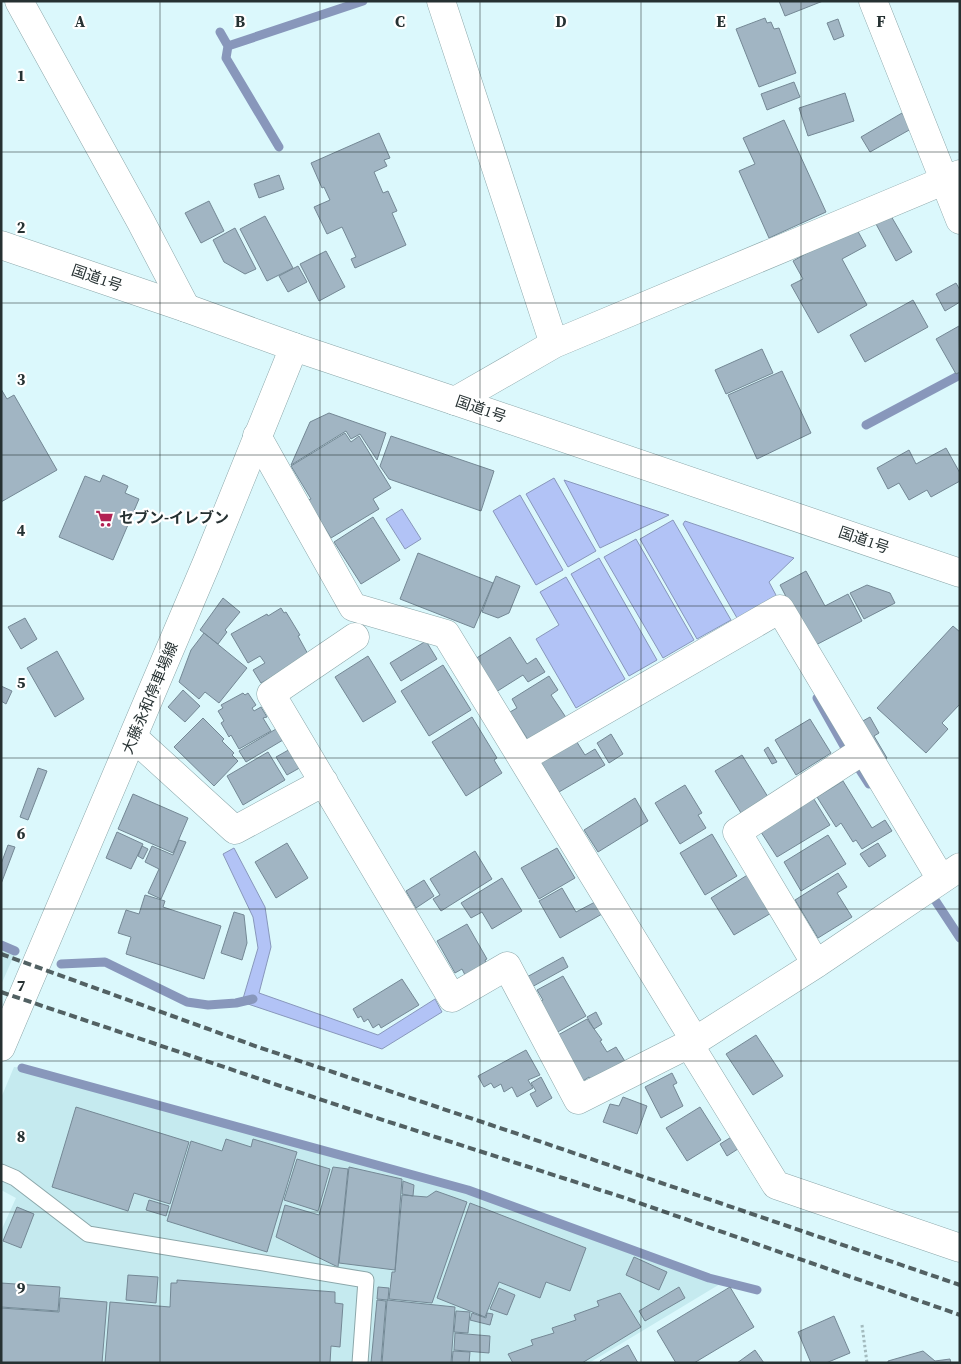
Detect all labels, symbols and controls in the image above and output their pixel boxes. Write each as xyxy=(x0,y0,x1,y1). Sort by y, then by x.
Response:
text: A xyxy=(75,10,86,32)
text: B xyxy=(235,10,246,32)
text: C xyxy=(395,10,405,32)
text: D xyxy=(555,10,567,32)
text: E xyxy=(716,10,726,32)
text: F xyxy=(876,10,886,32)
text: 1 xyxy=(17,64,25,86)
text: 2 xyxy=(17,216,26,238)
street label: 国道1号 xyxy=(69,259,125,296)
text: 3 xyxy=(17,368,26,390)
street label: 国道1号 xyxy=(453,390,509,427)
place label: セブン-イレブン xyxy=(119,507,229,528)
supermarket icon: セブン-イレブン xyxy=(95,508,115,528)
text: 4 xyxy=(17,519,26,541)
street label: 国道1号 xyxy=(836,521,892,558)
street label: 大藤永和停車場線 xyxy=(116,638,183,757)
text: 5 xyxy=(17,671,26,693)
text: 6 xyxy=(17,822,26,844)
text: 7 xyxy=(17,974,26,996)
text: 8 xyxy=(17,1125,25,1147)
text: 9 xyxy=(17,1277,26,1299)

